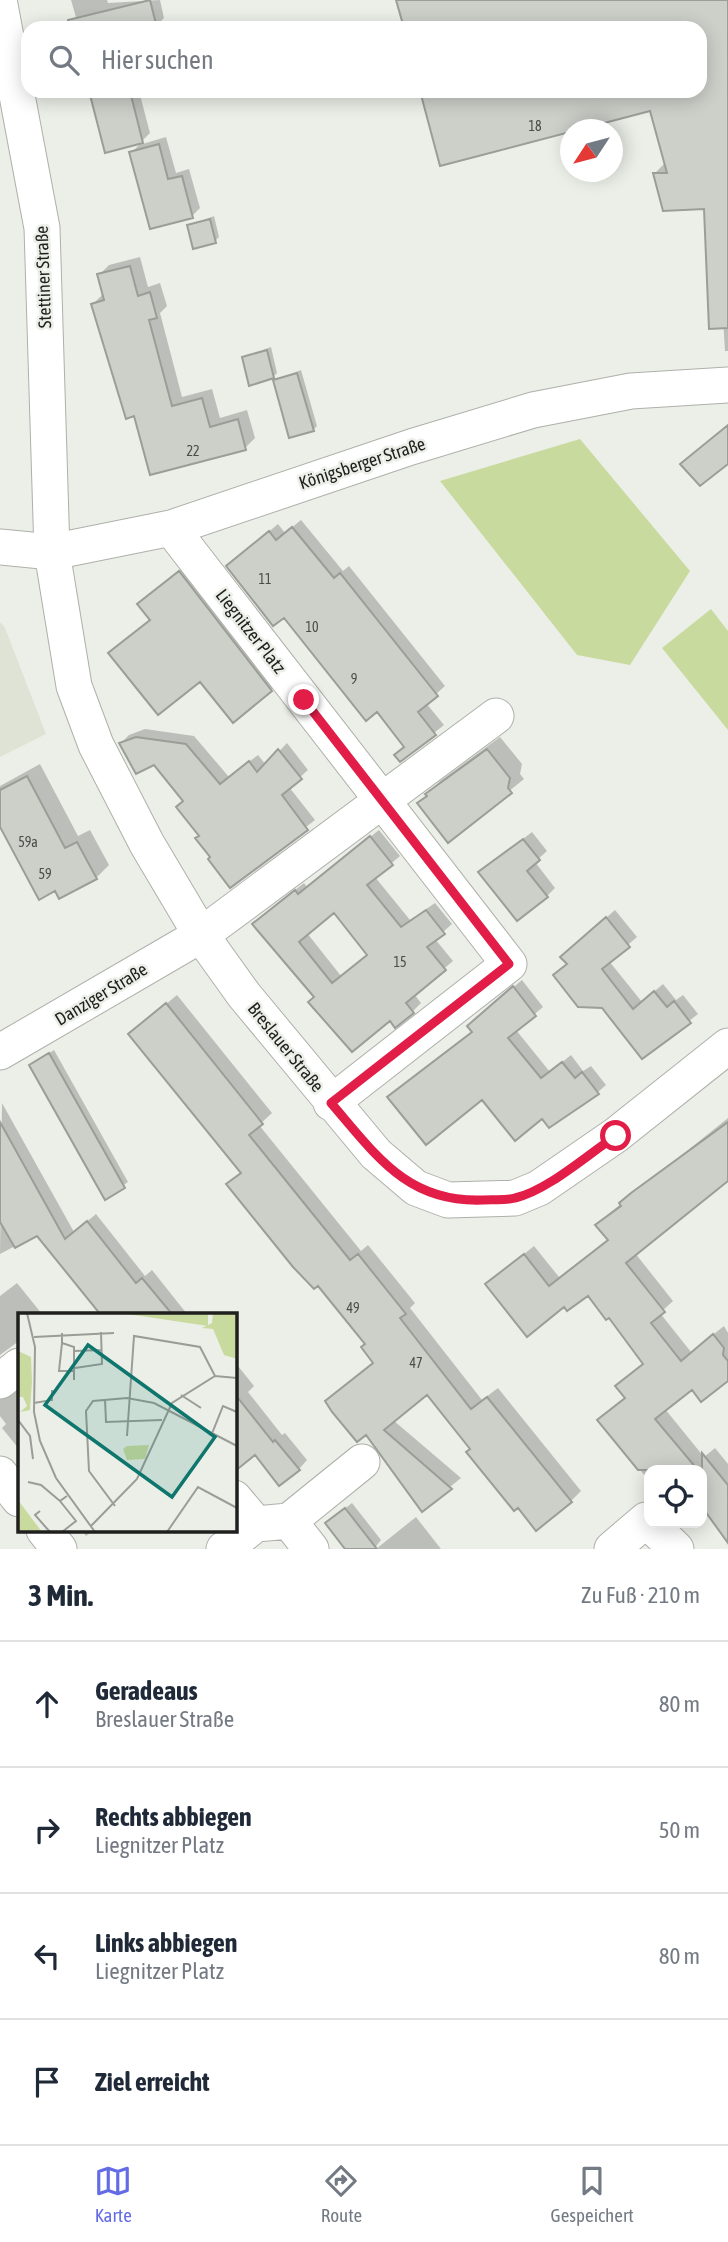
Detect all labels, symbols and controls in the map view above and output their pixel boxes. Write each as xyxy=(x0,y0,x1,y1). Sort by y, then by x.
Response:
search box xyxy=(21,21,707,98)
icon: search xyxy=(45,41,83,79)
text: Hier suchen xyxy=(101,45,214,75)
house number: 18 xyxy=(528,118,542,134)
north arrow xyxy=(560,119,623,182)
street label: Stettiner Straße xyxy=(31,225,55,329)
street label: Königsberger Straße xyxy=(296,433,428,493)
house number: 22 xyxy=(186,443,200,459)
house number: 11 xyxy=(258,571,272,587)
street label: Liegnitzer Platz xyxy=(212,585,291,678)
house number: 10 xyxy=(305,619,319,635)
house number: 9 xyxy=(351,671,357,687)
route end xyxy=(288,684,319,715)
house number: 59a xyxy=(18,834,38,850)
house number: 59 xyxy=(38,866,52,882)
house number: 15 xyxy=(393,954,407,970)
street label: Danziger Straße xyxy=(51,958,151,1030)
street label: Breslauer Straße xyxy=(244,998,328,1096)
route start xyxy=(600,1120,631,1151)
house number: 49 xyxy=(346,1300,360,1316)
inset map xyxy=(18,1313,236,1532)
house number: 47 xyxy=(409,1355,423,1371)
map controls xyxy=(644,1465,707,1528)
button: locate xyxy=(644,1465,707,1528)
text: 3 Min. xyxy=(28,1578,93,1612)
text: Zu Fuß · 210 m xyxy=(581,1582,700,1608)
text: Geradeaus xyxy=(95,1676,198,1706)
icon: ahead xyxy=(28,1685,66,1723)
text: 80 m xyxy=(659,1691,700,1717)
text: Breslauer Straße xyxy=(95,1706,234,1732)
text: Rechts abbiegen xyxy=(95,1802,252,1832)
icon: right xyxy=(28,1811,66,1849)
text: 50 m xyxy=(659,1817,700,1843)
text: Liegnitzer Platz xyxy=(95,1832,224,1858)
text: Links abbiegen xyxy=(95,1928,237,1958)
icon: left xyxy=(28,1937,66,1975)
text: 80 m xyxy=(659,1943,700,1969)
text: Liegnitzer Platz xyxy=(95,1958,224,1984)
icon: arrive xyxy=(28,2063,66,2101)
text: Ziel erreicht xyxy=(95,2067,210,2097)
tab: Karte xyxy=(94,2162,132,2226)
tab: Route xyxy=(321,2162,362,2226)
tab: Gespeichert xyxy=(551,2162,634,2226)

